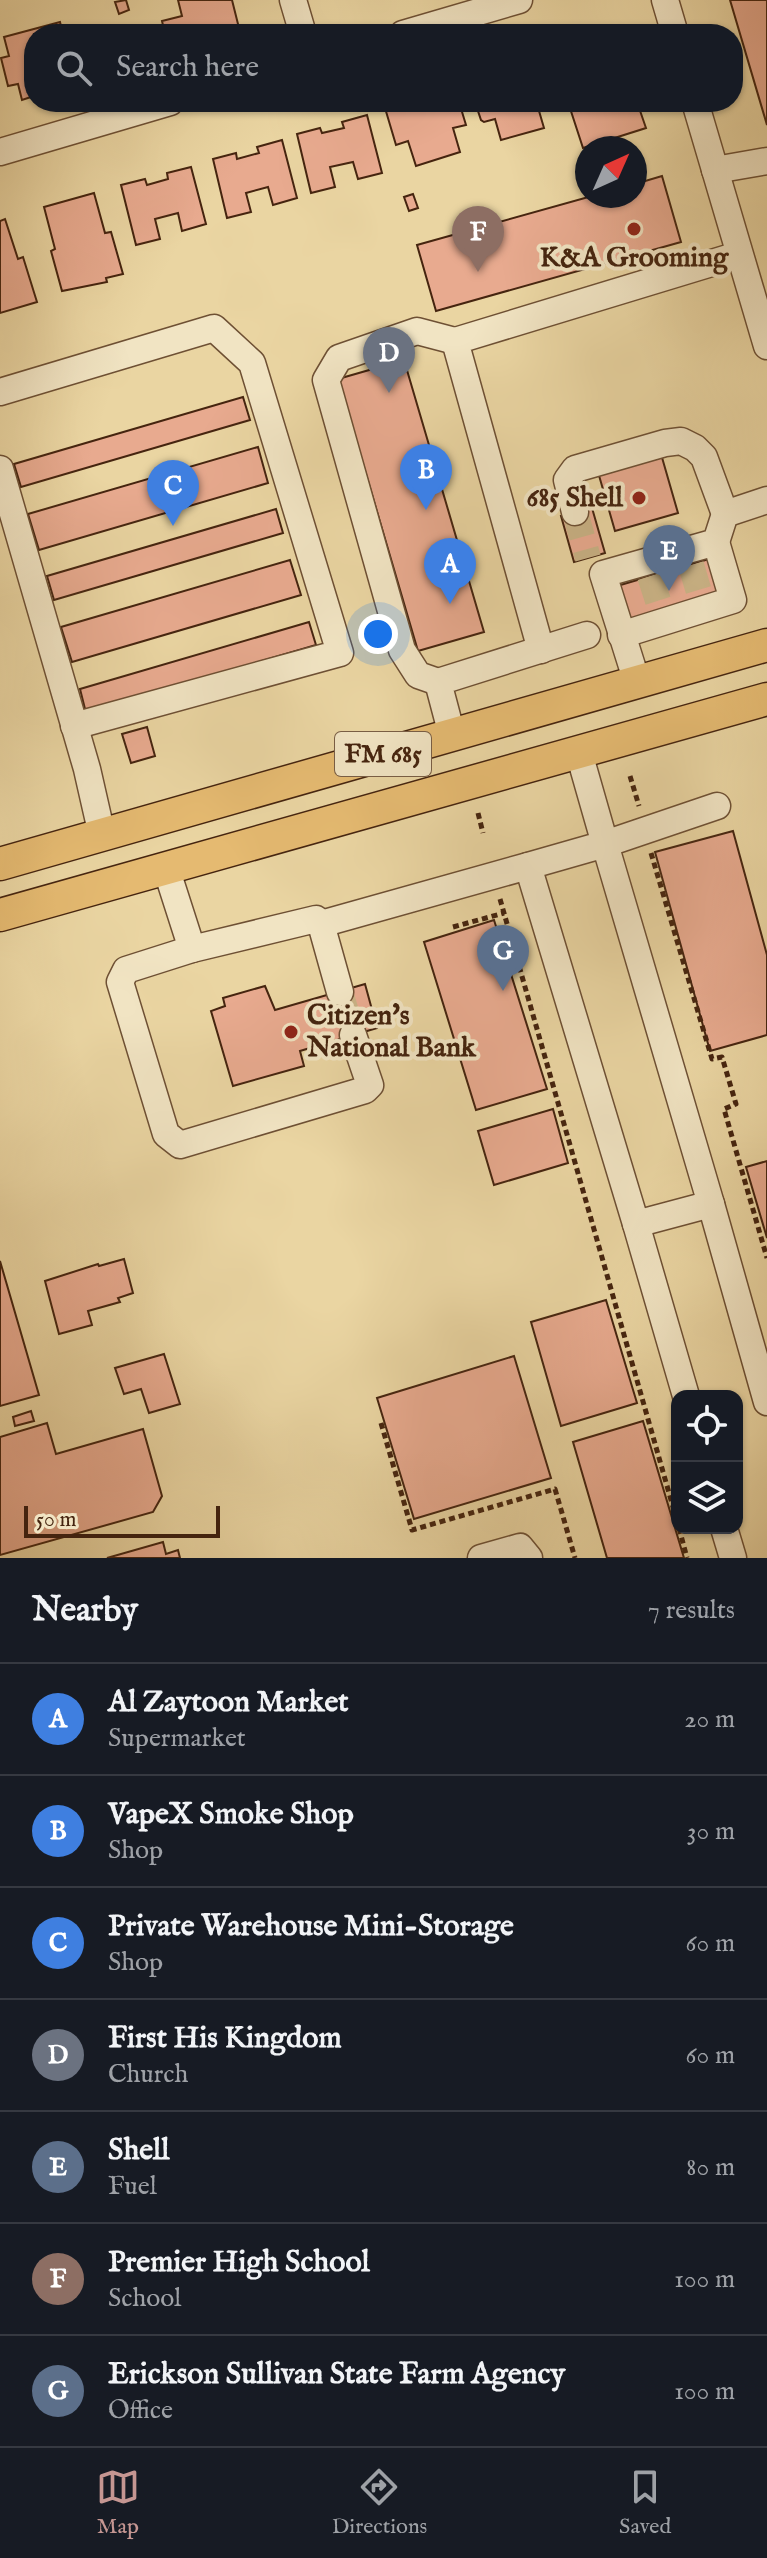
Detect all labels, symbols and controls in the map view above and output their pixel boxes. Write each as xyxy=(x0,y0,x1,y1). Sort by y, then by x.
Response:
search box xyxy=(24,24,743,112)
icon: search xyxy=(52,46,96,90)
text: Search here xyxy=(116,49,259,87)
north arrow xyxy=(575,136,647,208)
pin: F xyxy=(452,206,504,272)
marker: K&A Grooming xyxy=(625,220,643,238)
place label: K&A Grooming xyxy=(540,241,729,276)
pin: D xyxy=(363,327,415,393)
pin: B xyxy=(400,444,452,510)
pin: C xyxy=(147,460,199,526)
place label: 685 Shell xyxy=(527,481,624,516)
marker: 685 Shell xyxy=(630,489,648,507)
pin: E xyxy=(643,525,695,591)
pin: A xyxy=(424,538,476,604)
your location xyxy=(358,614,398,654)
road number: FM 685 xyxy=(335,732,431,776)
pin: G xyxy=(477,925,529,991)
place label: Citizen's National Bank xyxy=(306,999,477,1066)
marker: Citizen's National Bank xyxy=(282,1023,300,1041)
map controls xyxy=(671,1390,743,1534)
button: locate xyxy=(671,1390,743,1462)
button: layers xyxy=(671,1462,743,1534)
scale bar xyxy=(24,1502,220,1538)
text: 50 m xyxy=(36,1506,77,1534)
text: Nearby xyxy=(32,1589,138,1632)
text: 7 results xyxy=(648,1594,735,1627)
text: Al Zaytoon Market xyxy=(108,1684,349,1722)
text: A xyxy=(49,1703,67,1736)
text: 20 m xyxy=(684,1703,735,1736)
text: Supermarket xyxy=(108,1722,246,1755)
text: VapeX Smoke Shop xyxy=(108,1796,354,1834)
text: B xyxy=(49,1815,67,1848)
text: 30 m xyxy=(687,1815,735,1848)
text: Shop xyxy=(108,1834,163,1867)
text: Private Warehouse Mini-Storage xyxy=(108,1908,514,1946)
text: C xyxy=(49,1927,67,1960)
text: 60 m xyxy=(686,1927,735,1960)
text: Shop xyxy=(108,1946,163,1979)
text: First His Kingdom xyxy=(108,2020,342,2058)
text: D xyxy=(48,2039,68,2072)
text: 60 m xyxy=(686,2039,735,2072)
text: Church xyxy=(108,2058,188,2091)
text: Shell xyxy=(108,2132,169,2170)
text: E xyxy=(49,2151,67,2184)
text: 80 m xyxy=(686,2151,735,2184)
text: Fuel xyxy=(108,2170,157,2203)
text: Premier High School xyxy=(108,2244,370,2282)
text: F xyxy=(50,2263,66,2296)
text: 100 m xyxy=(674,2263,735,2296)
text: School xyxy=(108,2282,181,2315)
text: Erickson Sullivan State Farm Agency xyxy=(108,2356,565,2394)
text: G xyxy=(48,2375,68,2408)
text: 100 m xyxy=(674,2375,735,2408)
text: Office xyxy=(108,2394,173,2427)
tab: Map xyxy=(96,2465,140,2541)
tab: Directions xyxy=(332,2465,427,2541)
tab: Saved xyxy=(619,2465,671,2541)

